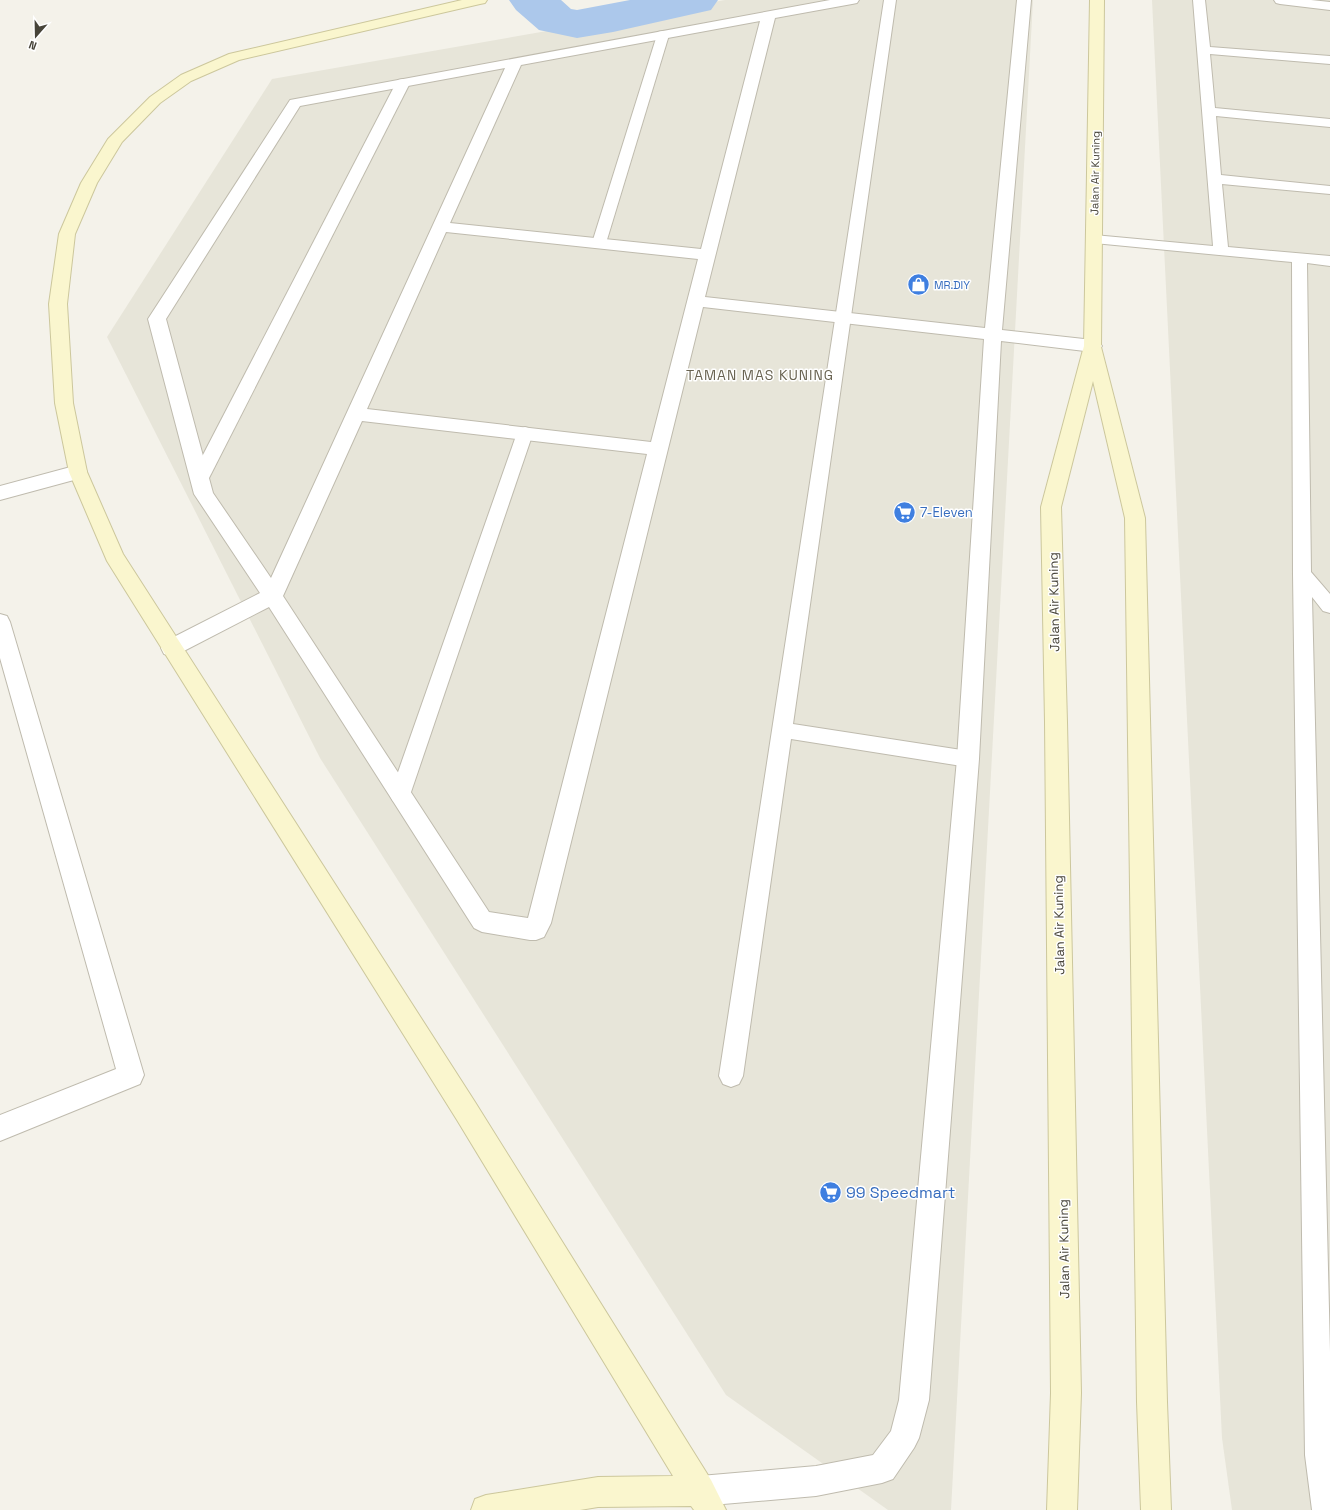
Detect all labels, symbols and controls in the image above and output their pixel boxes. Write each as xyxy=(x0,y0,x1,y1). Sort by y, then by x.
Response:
north arrow xyxy=(16,16,56,56)
text: N xyxy=(27,38,38,53)
street label: Jalan Air Kuning xyxy=(1087,131,1103,215)
shop icon: MR.DIY xyxy=(906,272,932,298)
place label: MR.DIY xyxy=(934,278,970,292)
district label: TAMAN MAS KUNING xyxy=(686,366,834,384)
supermarket icon: 7-Eleven xyxy=(891,499,917,525)
place label: 7-Eleven xyxy=(920,504,973,521)
street label: Jalan Air Kuning xyxy=(1045,552,1063,652)
street label: Jalan Air Kuning xyxy=(1050,875,1068,975)
supermarket icon: 99 Speedmart xyxy=(817,1179,843,1205)
place label: 99 Speedmart xyxy=(846,1182,955,1203)
street label: Jalan Air Kuning xyxy=(1055,1199,1073,1299)

